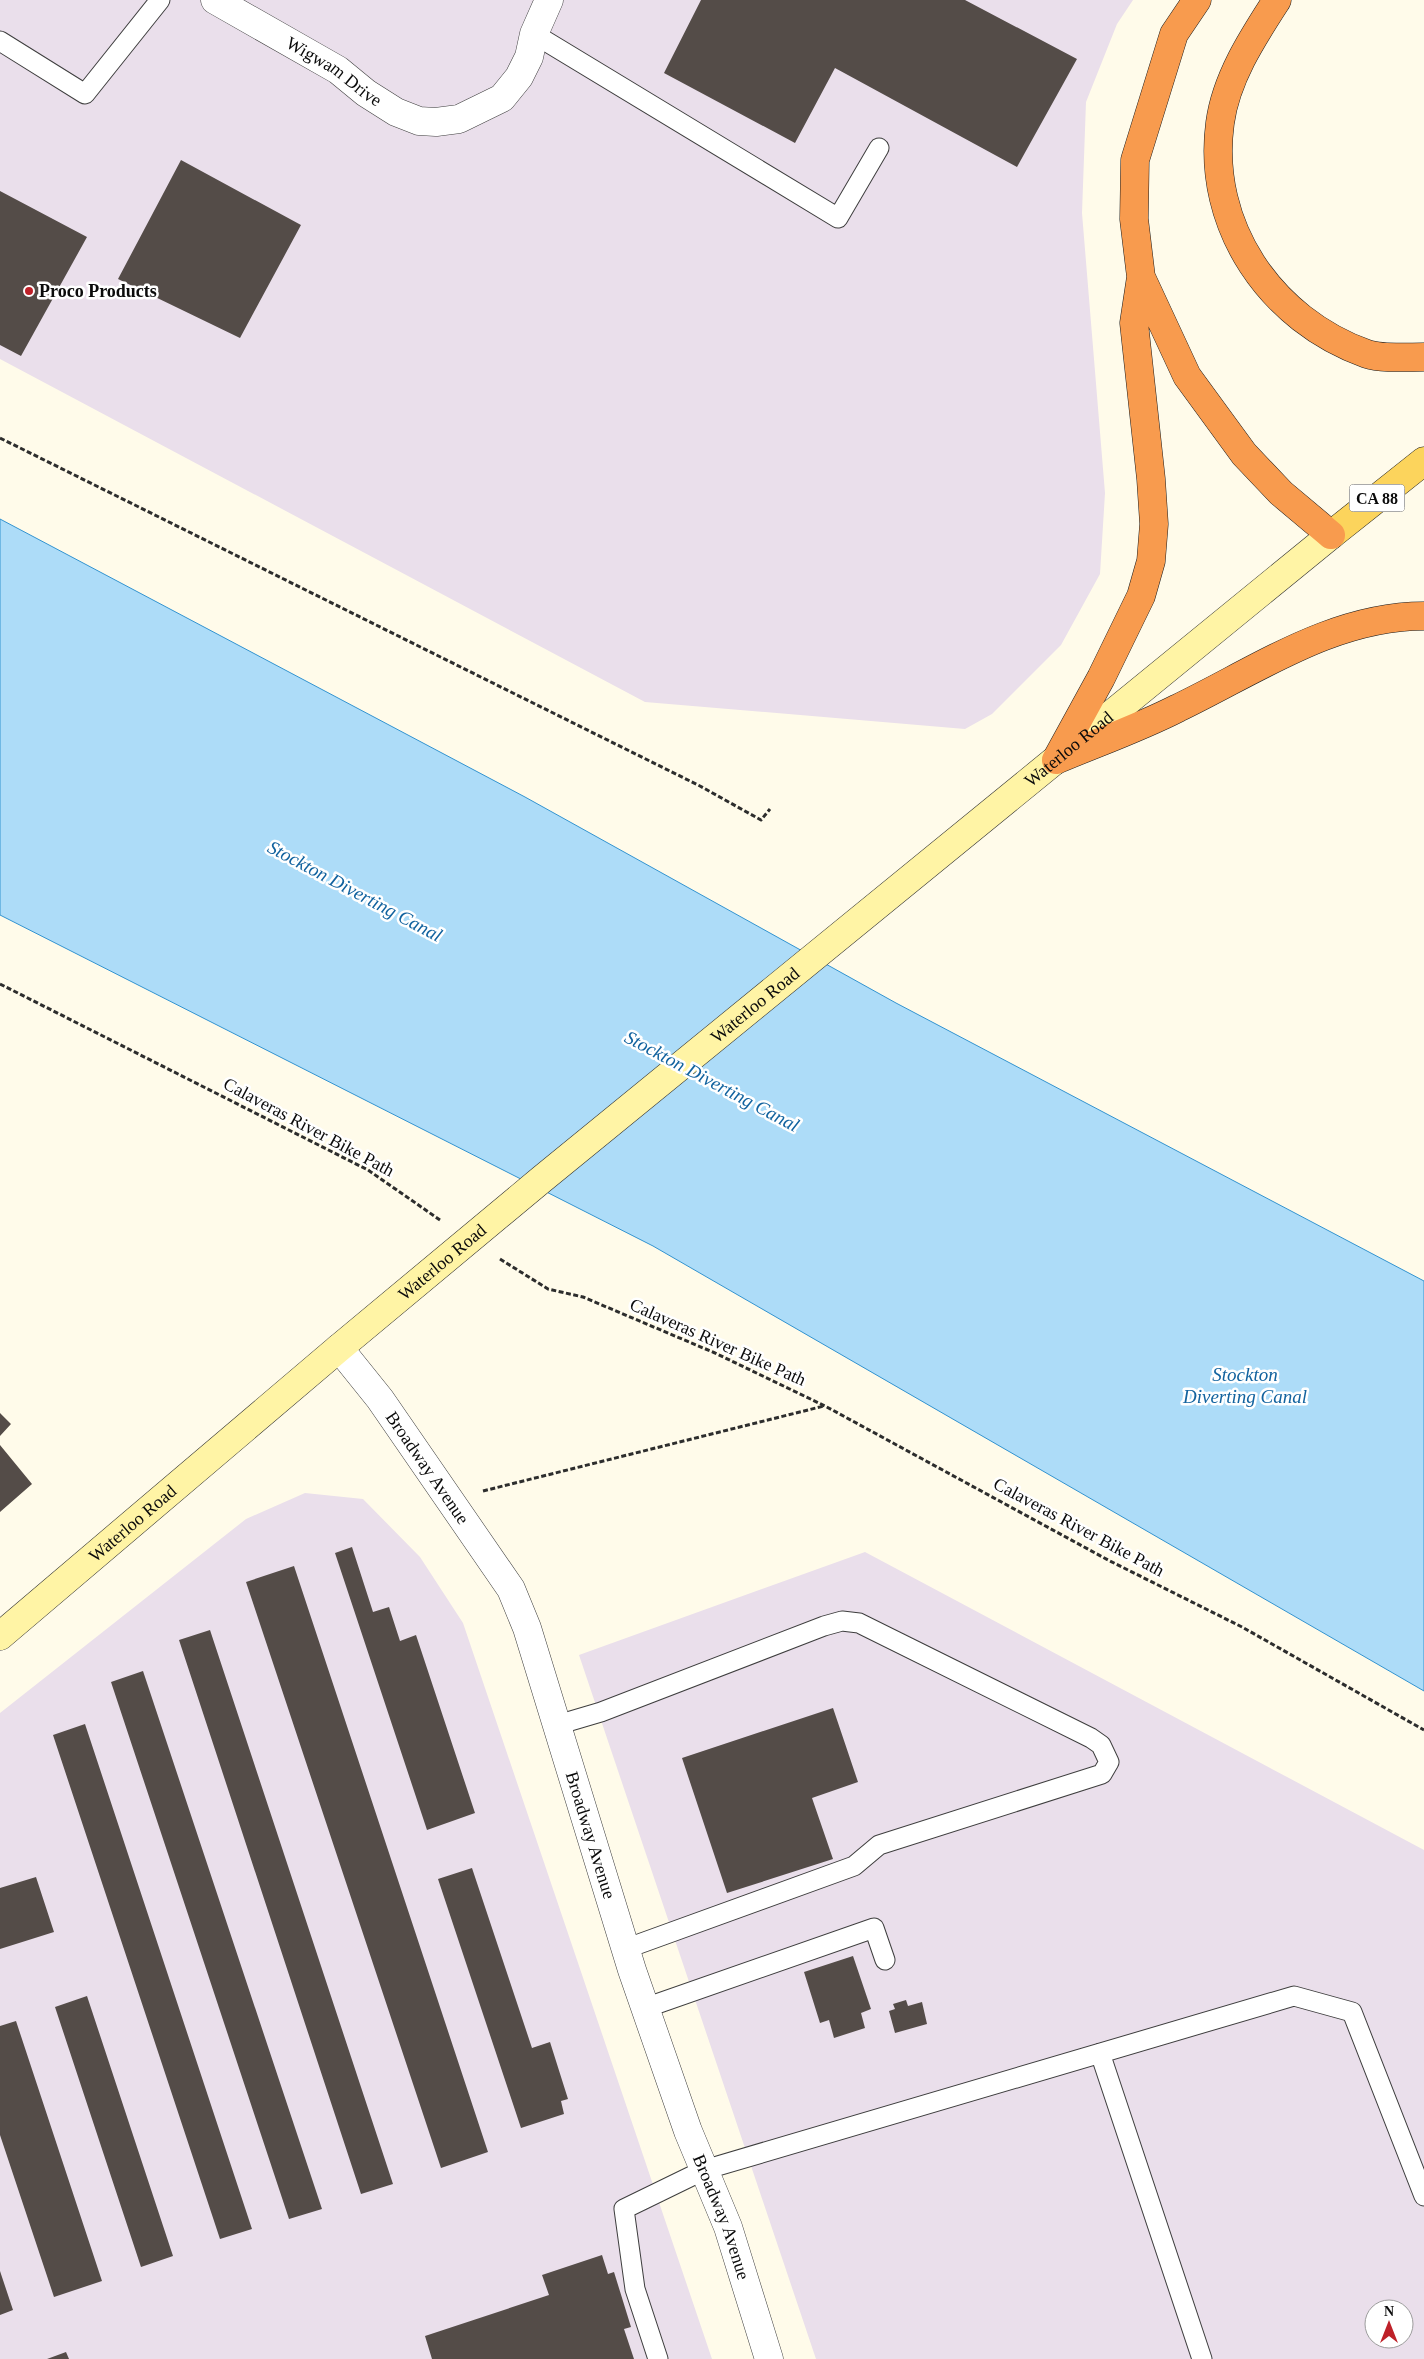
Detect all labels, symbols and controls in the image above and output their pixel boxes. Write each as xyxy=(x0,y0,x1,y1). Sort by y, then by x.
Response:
street label: Wigwam Drive xyxy=(283,33,385,110)
place label: Proco Products xyxy=(39,281,157,301)
marker: Proco Products xyxy=(23,285,35,297)
road number: CA 88 xyxy=(1350,484,1404,512)
street label: Waterloo Road xyxy=(1021,707,1117,791)
water label: Stockton Diverting Canal xyxy=(264,836,446,946)
street label: Waterloo Road xyxy=(707,963,803,1047)
water label: Stockton Diverting Canal xyxy=(621,1026,803,1136)
street label: Calaveras River Bike Path xyxy=(220,1073,398,1181)
street label: Waterloo Road xyxy=(394,1220,490,1304)
street label: Calaveras River Bike Path xyxy=(627,1294,809,1390)
water label: Stockton Diverting Canal xyxy=(1182,1364,1307,1407)
street label: Broadway Avenue xyxy=(382,1408,473,1528)
street label: Calaveras River Bike Path xyxy=(990,1473,1168,1581)
street label: Waterloo Road xyxy=(85,1481,180,1566)
street label: Broadway Avenue xyxy=(562,1769,620,1901)
street label: Broadway Avenue xyxy=(689,2151,754,2282)
north arrow xyxy=(1364,2299,1414,2349)
text: N xyxy=(1384,2304,1394,2319)

